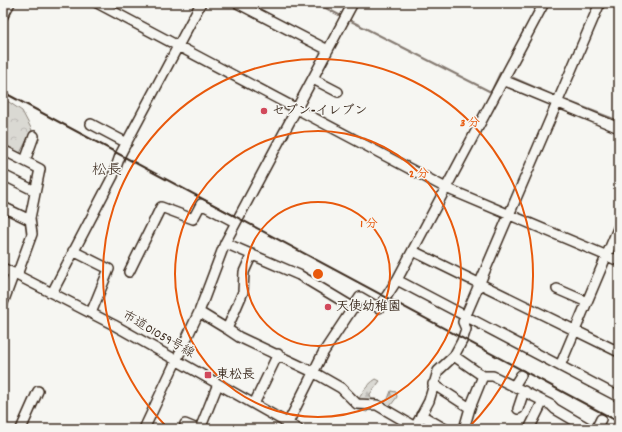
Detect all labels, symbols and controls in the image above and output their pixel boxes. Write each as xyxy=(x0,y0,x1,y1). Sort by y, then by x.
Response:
place label: セブン-イレブン xyxy=(272,102,367,121)
marker: セブン-イレブン xyxy=(259,106,269,116)
text: 3 分 xyxy=(460,115,480,132)
district label: 松長 xyxy=(92,160,122,182)
text: 2 分 xyxy=(409,166,429,183)
text: 1 分 xyxy=(360,216,378,233)
centre of rings xyxy=(311,267,325,281)
place label: 天使幼稚園 xyxy=(336,298,401,317)
marker: 天使幼稚園 xyxy=(323,302,333,312)
street label: 市道01059号線 xyxy=(118,307,199,364)
place label: 東松長 xyxy=(216,366,255,385)
marker: 東松長 xyxy=(203,370,213,380)

